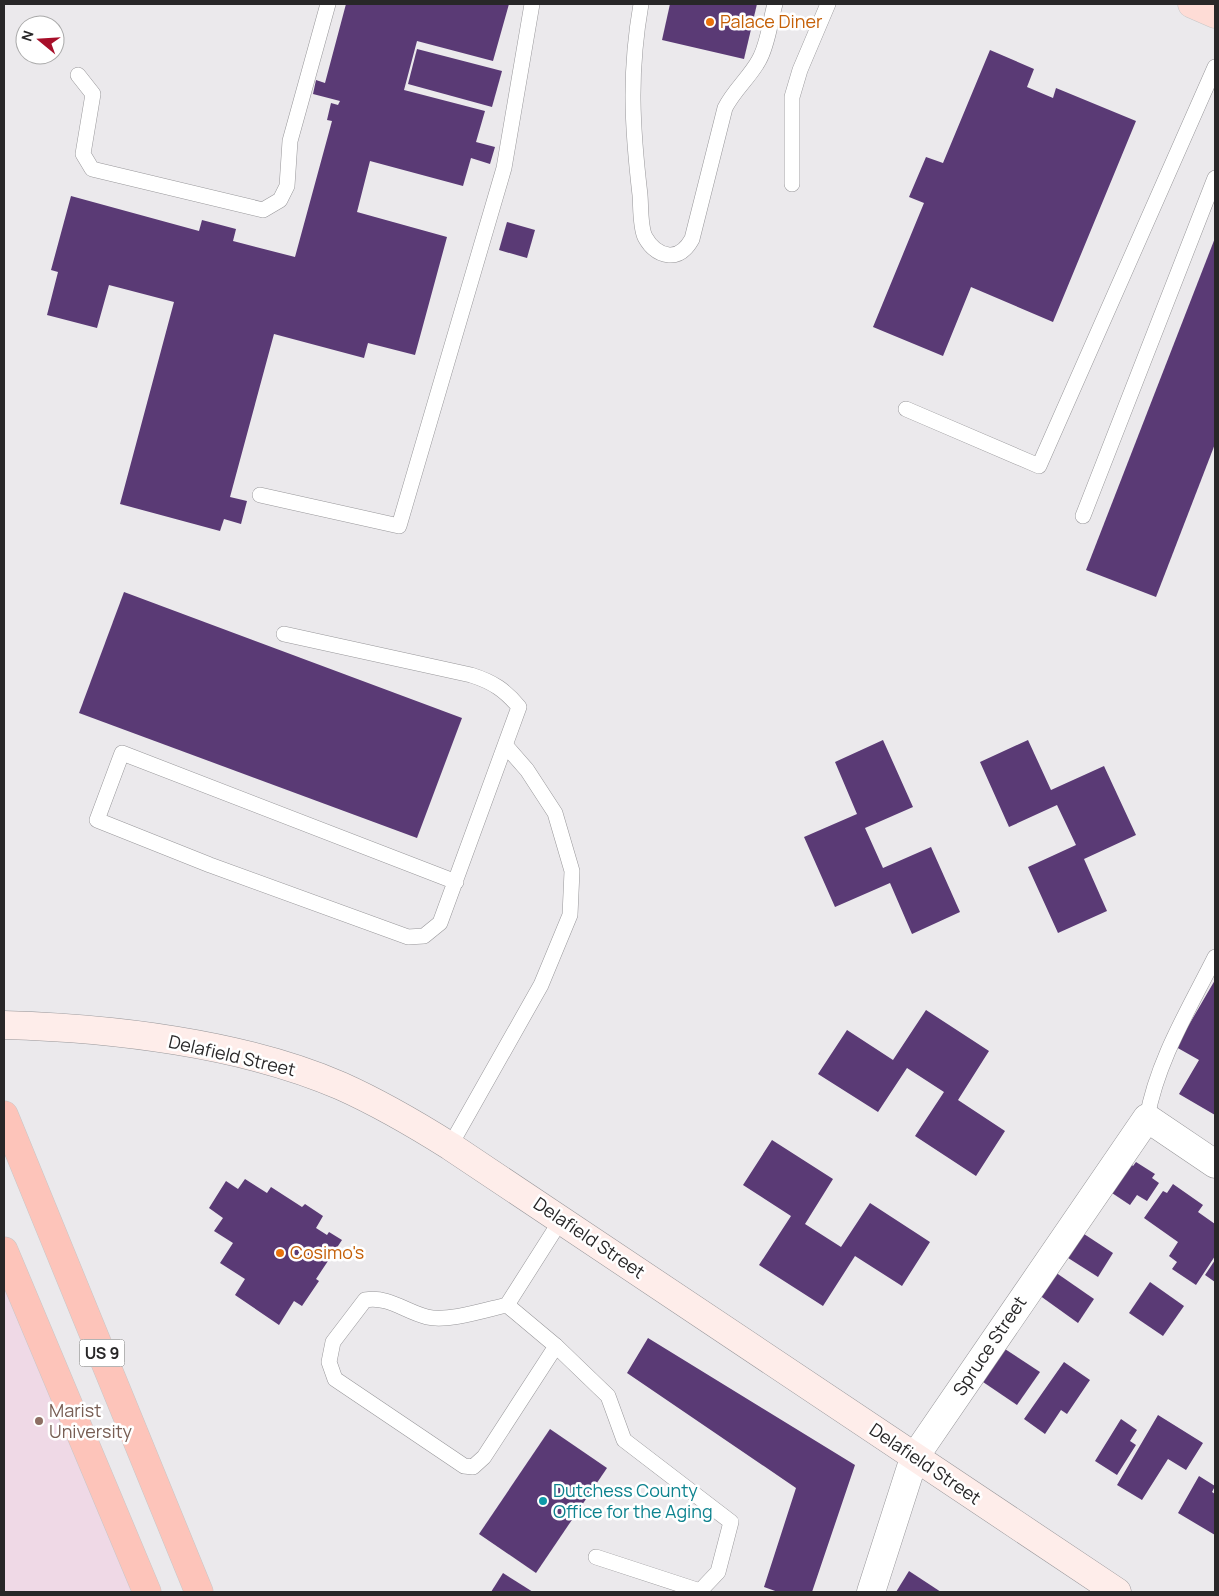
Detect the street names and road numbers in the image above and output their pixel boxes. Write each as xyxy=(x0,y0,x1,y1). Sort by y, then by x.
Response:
street label: Delafield Street xyxy=(166,1029,298,1081)
street label: Delafield Street xyxy=(529,1191,650,1283)
street label: Spruce Street xyxy=(947,1291,1031,1400)
road number: US 9 xyxy=(80,1340,124,1366)
street label: Delafield Street xyxy=(865,1417,986,1509)

